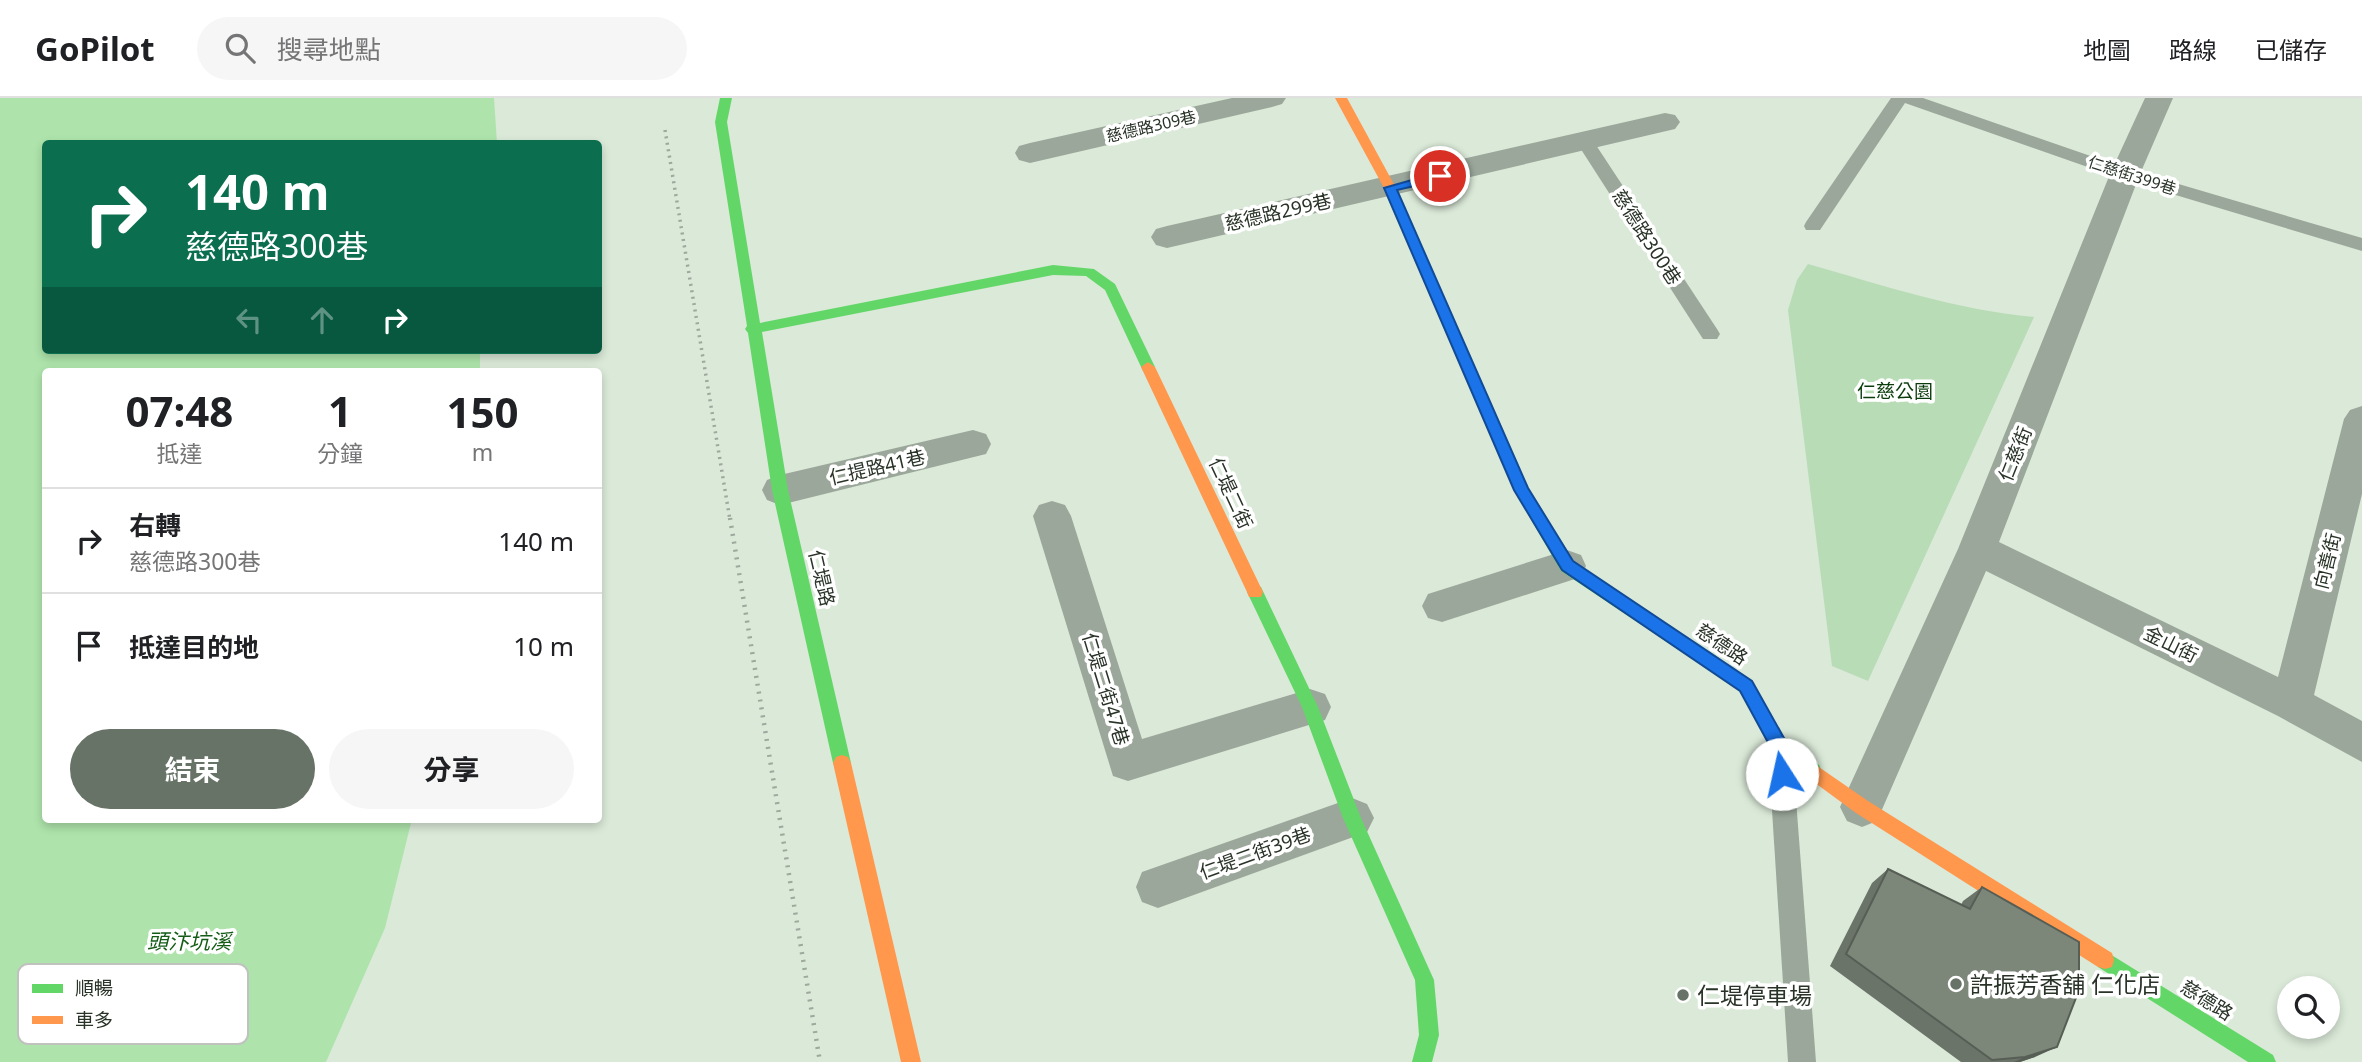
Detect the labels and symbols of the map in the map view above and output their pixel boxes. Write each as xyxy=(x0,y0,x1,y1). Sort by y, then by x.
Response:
street label: 慈德路309巷 xyxy=(1104,105,1198,147)
pin xyxy=(1410,146,1470,206)
street label: 仁慈街399巷 xyxy=(2085,150,2179,200)
street label: 慈德路300巷 xyxy=(1607,184,1687,290)
street label: 慈德路299巷 xyxy=(1222,187,1334,237)
park label: 仁慈公園 xyxy=(1857,378,1933,404)
street label: 仁慈街 xyxy=(1992,423,2038,485)
street label: 仁提路41巷 xyxy=(826,443,928,491)
street label: 仁堤二街 xyxy=(1203,453,1259,533)
street label: 向善街 xyxy=(2307,530,2347,592)
street label: 仁堤路 xyxy=(803,547,841,609)
street label: 慈德路 xyxy=(1691,617,1753,671)
street label: 金山街 xyxy=(2140,620,2202,668)
street label: 仁堤二街47巷 xyxy=(1077,629,1135,749)
position arrow xyxy=(1745,737,1819,811)
street label: 仁堤二街39巷 xyxy=(1196,821,1314,885)
water label: 頭汴坑溪 xyxy=(147,927,234,955)
legend xyxy=(18,964,248,1044)
place label: 許振芳香舖 仁化店 xyxy=(1970,968,2160,1000)
street label: 慈德路 xyxy=(2176,974,2238,1026)
text: 順暢 xyxy=(75,975,113,1001)
marker: 許振芳香舖 仁化店 xyxy=(1948,976,1964,992)
place label: 仁堤停車場 xyxy=(1697,979,1812,1011)
marker: 仁堤停車場 xyxy=(1675,987,1691,1003)
text: 車多 xyxy=(75,1007,113,1033)

